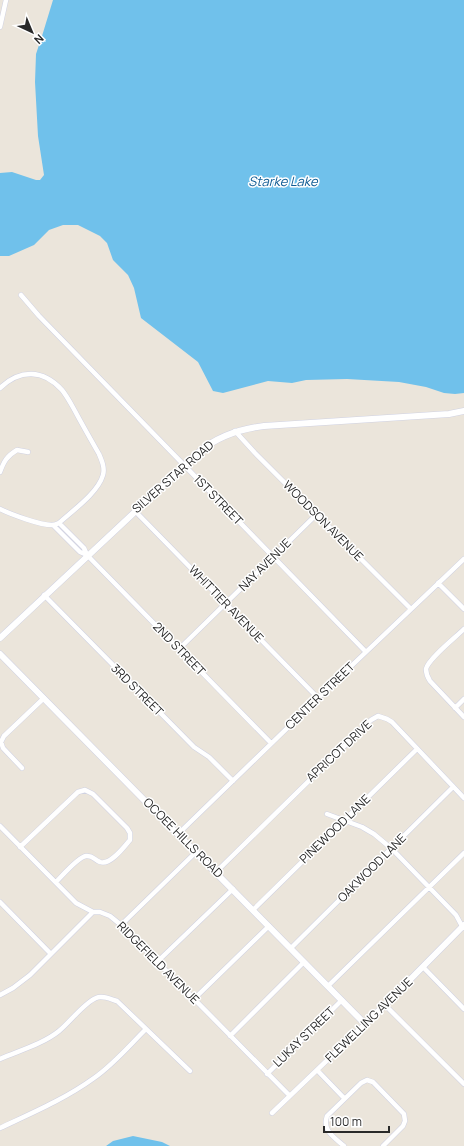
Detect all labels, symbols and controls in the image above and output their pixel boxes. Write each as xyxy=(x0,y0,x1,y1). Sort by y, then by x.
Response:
north arrow xyxy=(12,12,52,52)
text: N xyxy=(31,31,47,48)
water label: Starke Lake xyxy=(248,172,319,190)
street label: SILVER STAR ROAD xyxy=(128,436,217,517)
street label: 1ST STREET xyxy=(190,471,247,529)
street label: WOODSON AVENUE xyxy=(279,477,367,565)
street label: NAY AVENUE xyxy=(235,534,295,595)
street label: WHITTIER AVENUE xyxy=(185,561,268,646)
street label: 2ND STREET xyxy=(149,618,210,680)
street label: CENTER STREET xyxy=(281,657,359,733)
street label: 3RD STREET xyxy=(107,660,168,720)
street label: APRICOT DRIVE xyxy=(302,716,375,785)
street label: PINEWOOD LANE xyxy=(295,790,374,867)
street label: OCOEE HILLS ROAD xyxy=(140,794,227,881)
street label: OAKWOOD LANE xyxy=(334,829,410,906)
street label: RIDGEFIELD AVENUE xyxy=(113,918,203,1008)
street label: FLEWELLING AVENUE xyxy=(321,973,416,1066)
street label: LUKAY STREET xyxy=(269,1002,339,1071)
scale bar xyxy=(324,1108,389,1134)
text: 100 m xyxy=(330,1113,362,1130)

